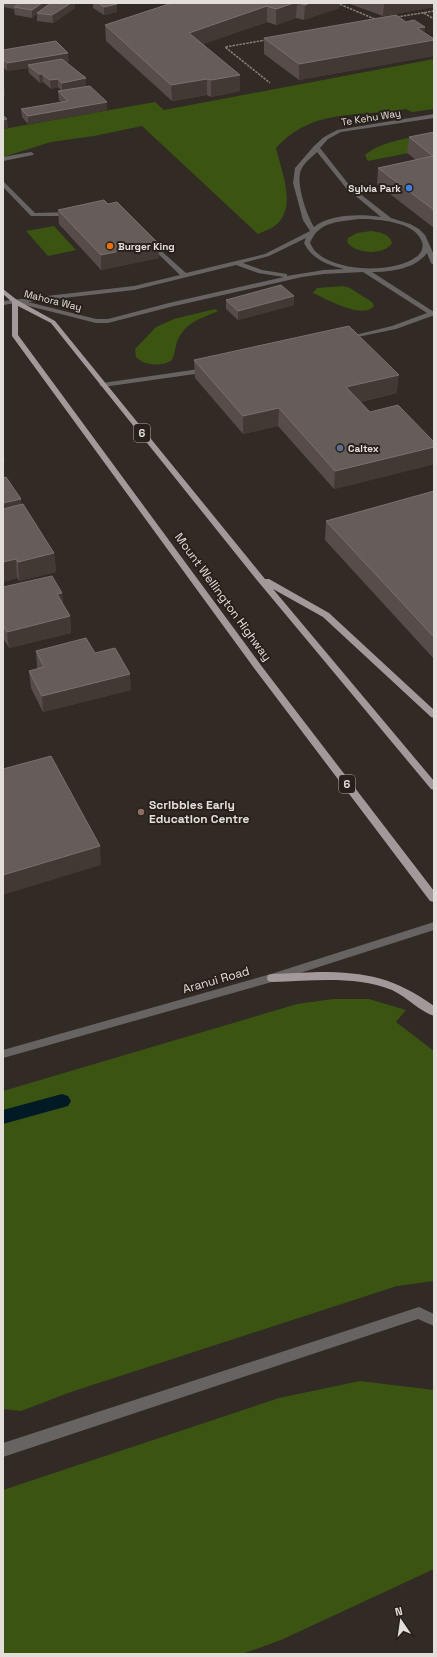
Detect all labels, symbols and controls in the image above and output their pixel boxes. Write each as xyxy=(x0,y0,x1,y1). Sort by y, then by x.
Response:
street label: Te Kehu Way xyxy=(340,106,402,129)
place label: Sylvia Park xyxy=(348,182,401,195)
marker: Sylvia Park xyxy=(404,183,414,193)
place label: Burger King xyxy=(118,240,175,253)
marker: Burger King xyxy=(105,241,115,251)
street label: Mahora Way xyxy=(23,287,83,314)
road number: 6 xyxy=(134,424,150,442)
place label: Caltex xyxy=(348,442,379,455)
marker: Caltex xyxy=(335,443,345,453)
street label: Mount Wellington Highway xyxy=(171,530,275,664)
road number: 6 xyxy=(339,775,355,793)
place label: Scribbles Early Education Centre xyxy=(149,797,250,827)
marker: Scribbles Early Education Centre xyxy=(136,807,146,817)
street label: Aranui Road xyxy=(181,963,251,997)
north arrow xyxy=(381,1601,421,1641)
text: N xyxy=(394,1604,404,1619)

